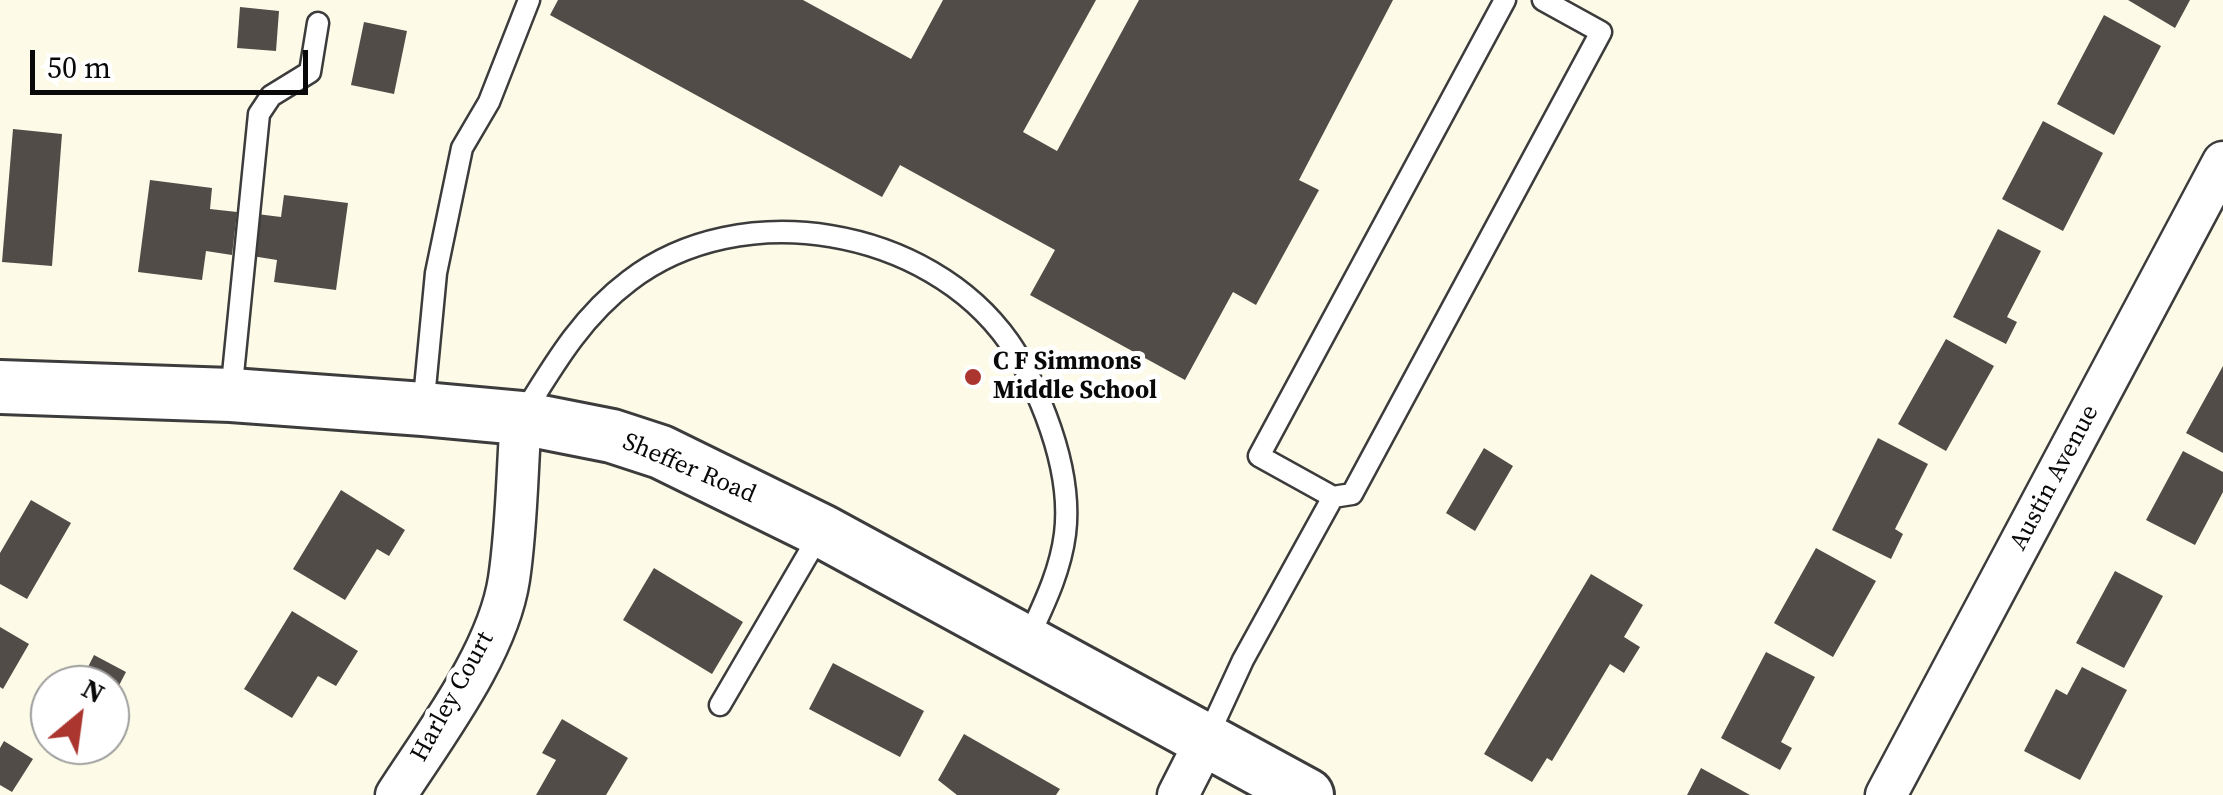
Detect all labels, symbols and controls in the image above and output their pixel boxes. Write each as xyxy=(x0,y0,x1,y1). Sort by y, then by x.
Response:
scale bar xyxy=(35,30,312,92)
text: 50 m xyxy=(47,47,111,88)
place label: C F Simmons Middle School xyxy=(993,348,1157,407)
marker: C F Simmons Middle School xyxy=(962,366,984,388)
street label: Austin Avenue xyxy=(2004,400,2106,556)
street label: Sheffer Road xyxy=(618,427,760,511)
street label: Harley Court xyxy=(405,627,501,767)
north arrow xyxy=(30,665,130,765)
text: N xyxy=(75,669,112,712)

